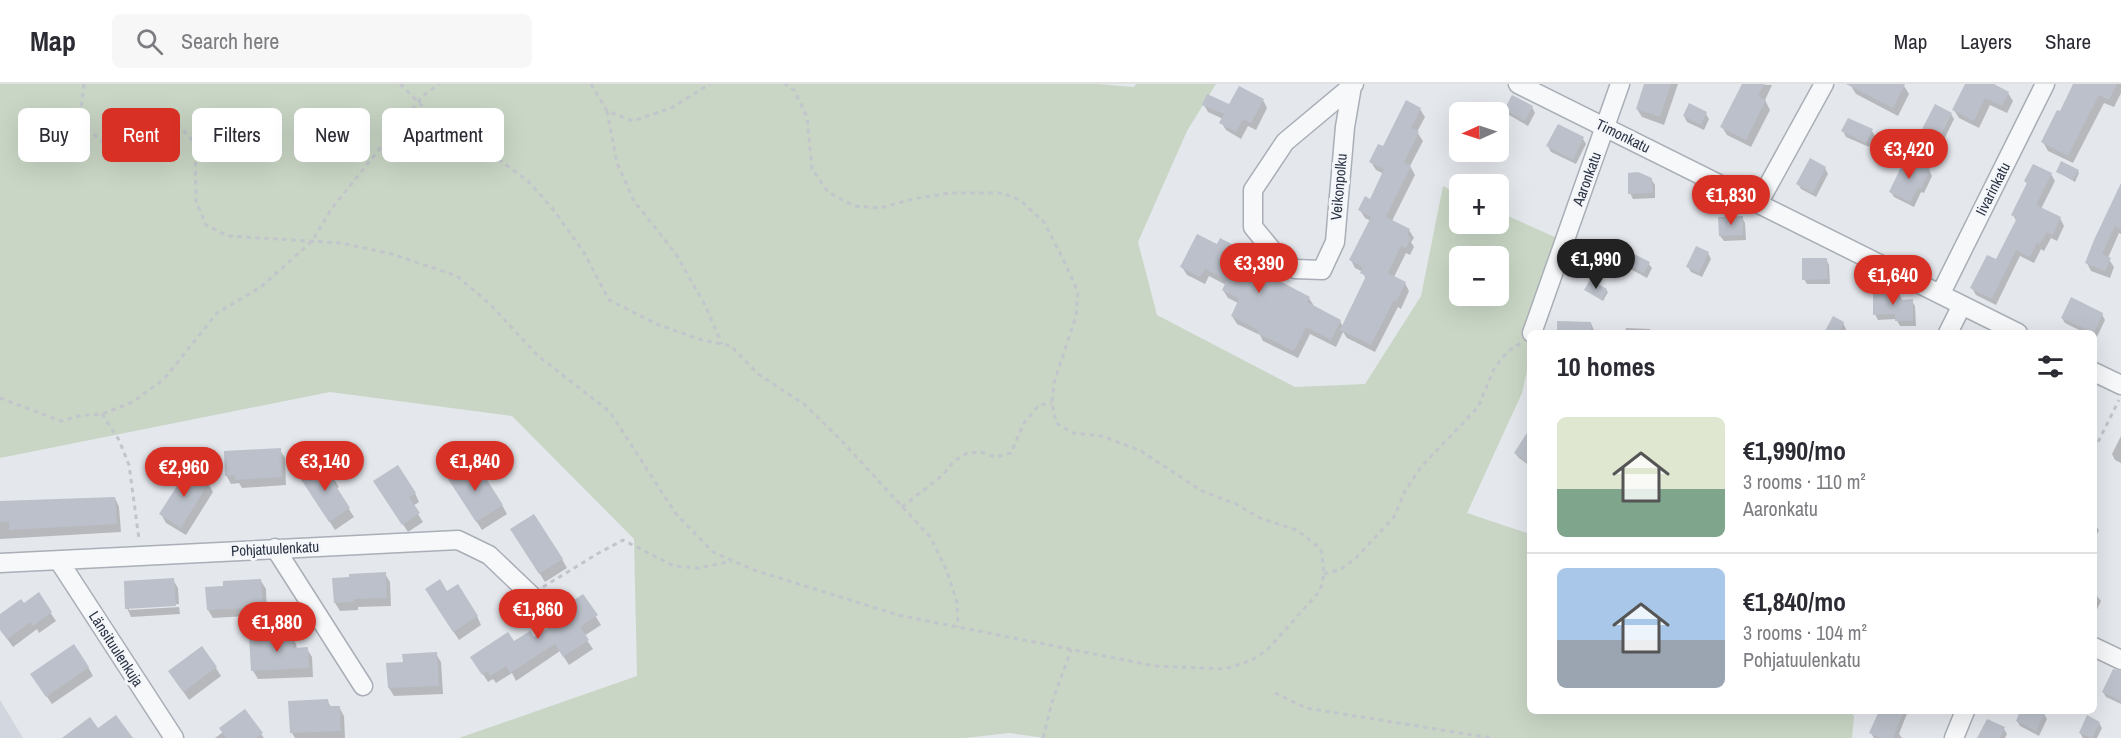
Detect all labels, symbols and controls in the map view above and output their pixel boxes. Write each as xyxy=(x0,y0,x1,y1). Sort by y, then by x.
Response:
search box xyxy=(112,14,532,68)
text: Map xyxy=(30,22,76,60)
icon: search xyxy=(133,25,166,58)
text: Search here xyxy=(181,26,279,56)
text: Map xyxy=(1894,27,1927,56)
text: Layers xyxy=(1960,27,2012,56)
text: Share xyxy=(2045,27,2091,56)
north arrow xyxy=(1449,102,1509,162)
map controls xyxy=(1449,102,1509,306)
chip: Buy xyxy=(18,108,90,162)
chip: Rent xyxy=(102,108,180,162)
chip: Filters xyxy=(192,108,282,162)
chip: New xyxy=(294,108,370,162)
chip: Apartment xyxy=(382,108,504,162)
street label: Timonkatu xyxy=(1593,113,1654,158)
pin: €3,420 xyxy=(1860,129,1958,180)
text: €3,420 xyxy=(1884,135,1934,162)
street label: Aaronkatu xyxy=(1567,149,1606,210)
street label: Veikonpolku xyxy=(1325,153,1352,221)
street label: Iivarinkatu xyxy=(1970,158,2015,219)
button: + xyxy=(1449,174,1509,234)
pin: €1,830 xyxy=(1682,175,1780,226)
text: €1,830 xyxy=(1706,181,1756,208)
pin: €1,990 xyxy=(1547,239,1645,290)
pin: €3,390 xyxy=(1210,243,1308,294)
text: €1,990 xyxy=(1571,245,1621,272)
button: − xyxy=(1449,246,1509,306)
text: €3,390 xyxy=(1234,249,1284,276)
pin: €1,640 xyxy=(1844,255,1942,306)
text: €1,640 xyxy=(1868,261,1918,288)
text: 10 homes xyxy=(1557,349,1655,384)
icon: filters xyxy=(2034,350,2067,383)
text: €1,990/mo xyxy=(1743,433,1846,468)
pin: €3,140 xyxy=(276,441,374,492)
pin: €1,840 xyxy=(426,441,524,492)
icon: home xyxy=(1605,441,1677,513)
pin: €2,960 xyxy=(135,447,233,498)
text: €3,140 xyxy=(300,447,350,474)
text: €1,840 xyxy=(450,447,500,474)
text: €2,960 xyxy=(159,453,209,480)
text: 3 rooms · 110 m² xyxy=(1743,468,1866,495)
text: Aaronkatu xyxy=(1743,495,1818,522)
street label: Pohjatuulenkatu xyxy=(230,536,320,561)
text: €1,840/mo xyxy=(1743,584,1846,619)
pin: €1,860 xyxy=(489,589,587,640)
icon: home xyxy=(1605,592,1677,664)
text: €1,860 xyxy=(513,595,563,622)
pin: €1,880 xyxy=(228,602,326,653)
street label: Länsituulenkuja xyxy=(84,607,149,691)
text: €1,880 xyxy=(252,608,302,635)
text: 3 rooms · 104 m² xyxy=(1743,619,1867,646)
text: Pohjatuulenkatu xyxy=(1743,646,1861,673)

